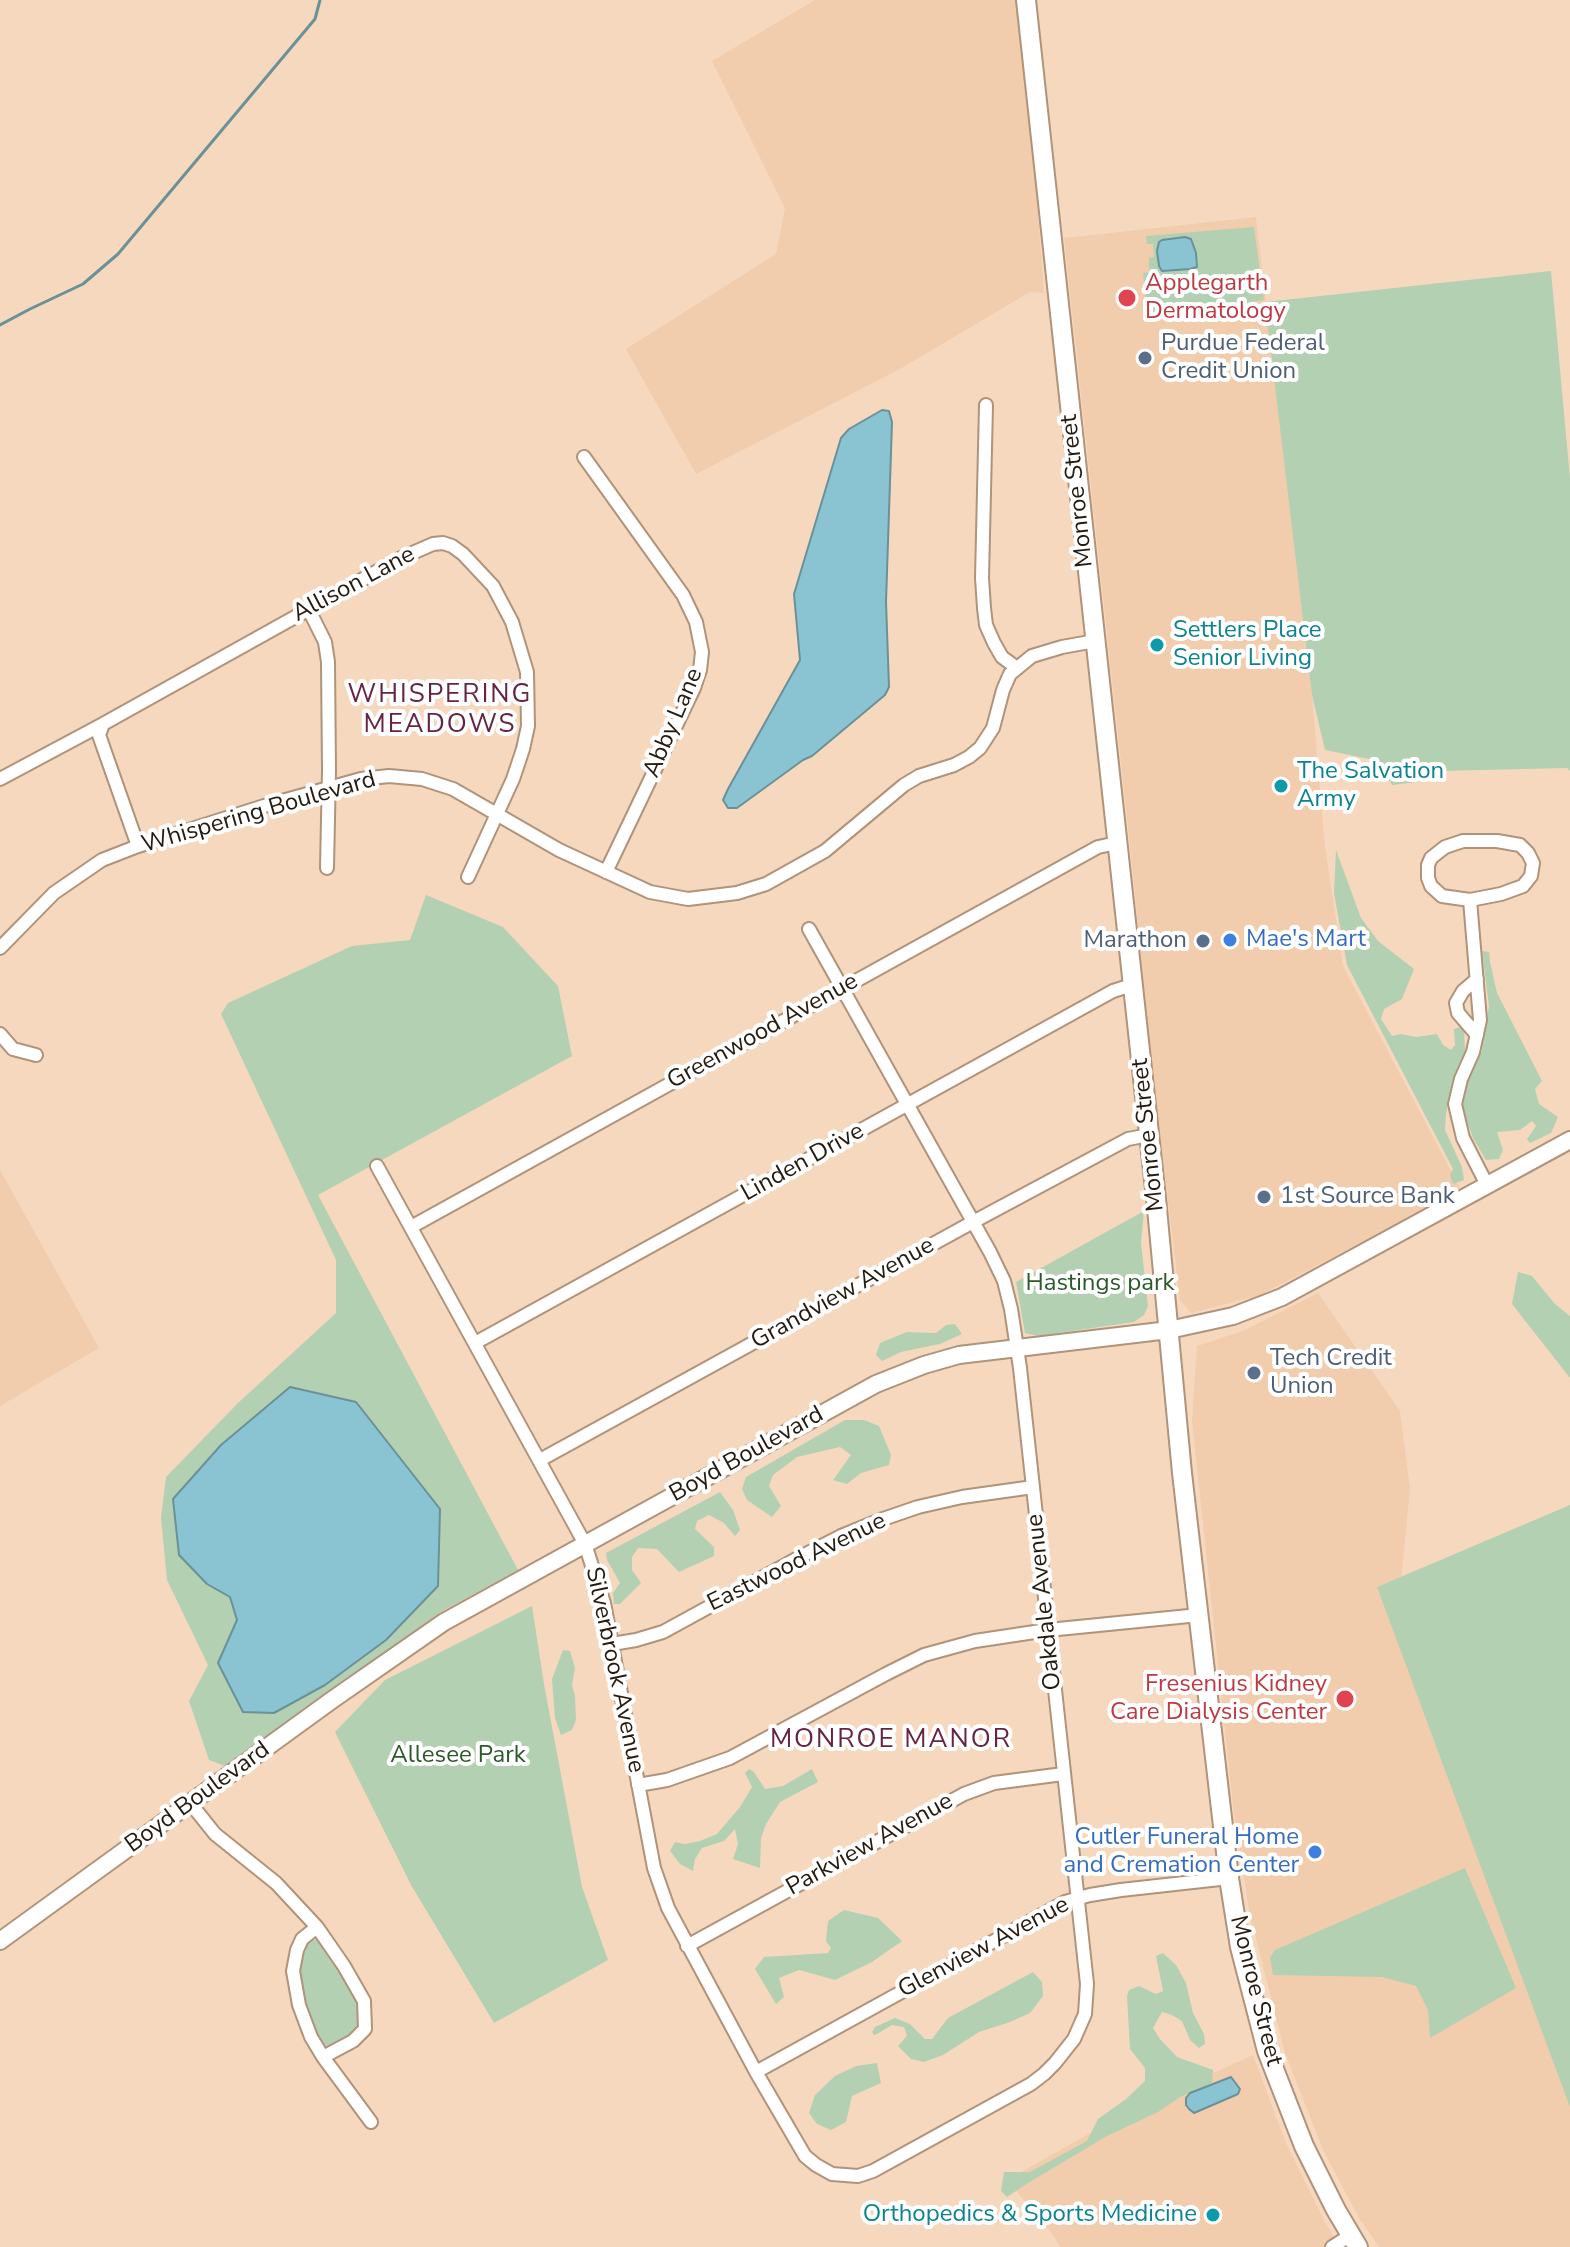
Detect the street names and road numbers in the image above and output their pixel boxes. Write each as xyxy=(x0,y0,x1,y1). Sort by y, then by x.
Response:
street label: Monroe Street xyxy=(1056,413,1100,569)
street label: Allison Lane xyxy=(288,541,420,629)
street label: Abby Lane xyxy=(638,664,710,782)
street label: Whispering Boulevard xyxy=(139,766,379,860)
street label: Greenwood Avenue xyxy=(663,968,863,1096)
street label: Monroe Street xyxy=(1127,1057,1171,1213)
street label: Linden Drive xyxy=(737,1118,869,1208)
street label: Grandview Avenue xyxy=(746,1232,940,1356)
street label: Boyd Boulevard xyxy=(665,1401,829,1509)
street label: Eastwood Avenue xyxy=(703,1507,891,1619)
street label: Oakdale Avenue xyxy=(1021,1512,1069,1692)
street label: Silverbrook Avenue xyxy=(578,1564,650,1776)
street label: Boyd Boulevard xyxy=(120,1736,276,1860)
street label: Parkview Avenue xyxy=(782,1787,958,1903)
street label: Glenview Avenue xyxy=(894,1891,1074,2005)
street label: Monroe Street xyxy=(1222,1913,1288,2069)

